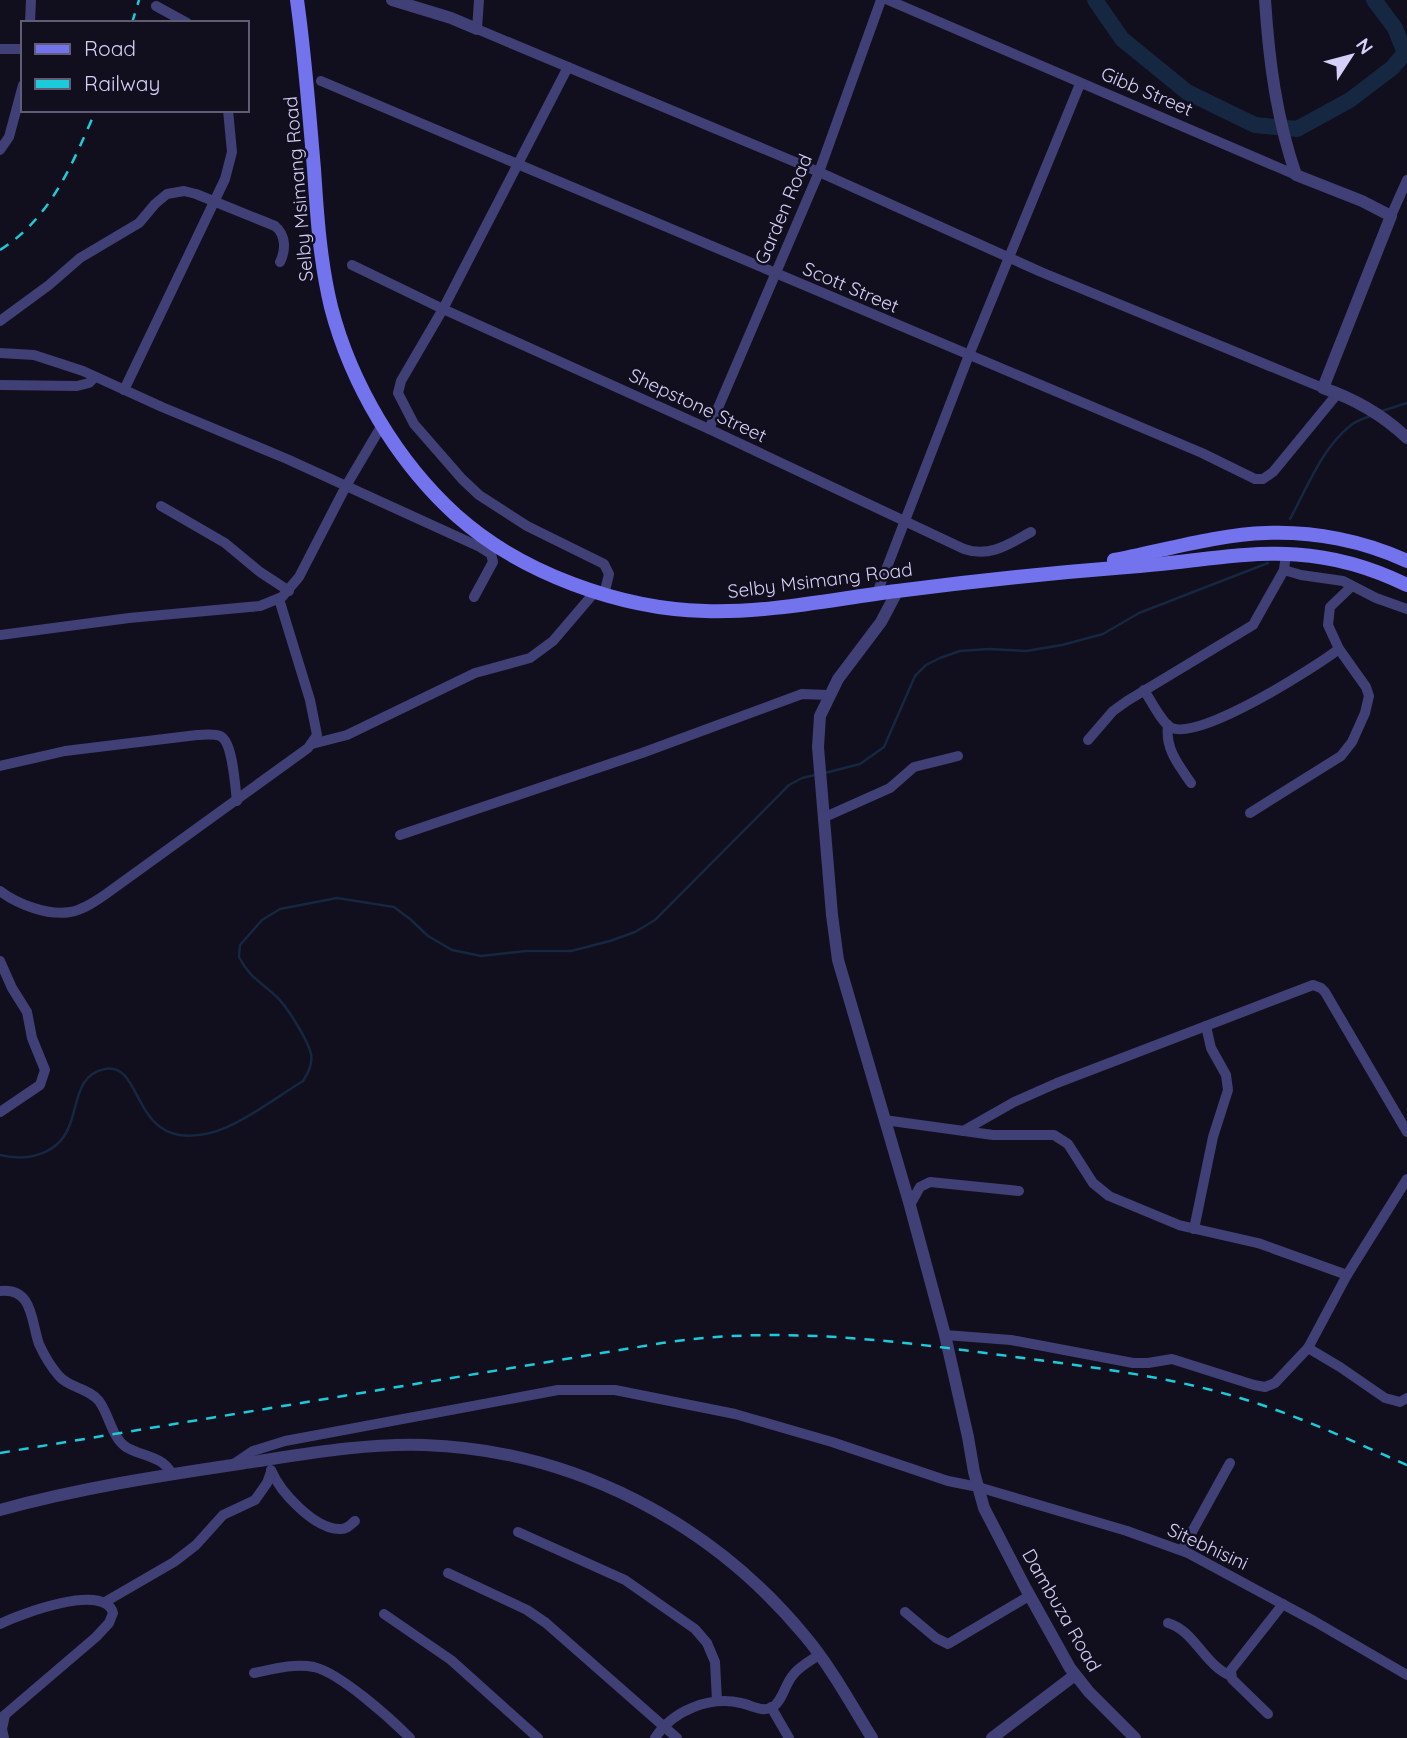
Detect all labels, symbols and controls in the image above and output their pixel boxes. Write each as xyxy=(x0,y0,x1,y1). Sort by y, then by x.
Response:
legend xyxy=(21,21,248,112)
north arrow xyxy=(1316,21,1386,91)
text: N xyxy=(1351,33,1379,59)
text: Road xyxy=(84,35,136,61)
street label: Gibb Street xyxy=(1097,61,1197,121)
text: Railway xyxy=(84,70,160,96)
street label: Selby Msimang Road xyxy=(278,95,318,283)
street label: Garden Road xyxy=(749,150,817,268)
street label: Scott Street xyxy=(799,256,903,318)
street label: Shepstone Street xyxy=(625,363,771,447)
street label: Selby Msimang Road xyxy=(726,557,914,603)
street label: Sitebhisini xyxy=(1164,1517,1252,1575)
street label: Dambuza Road xyxy=(1017,1544,1107,1676)

